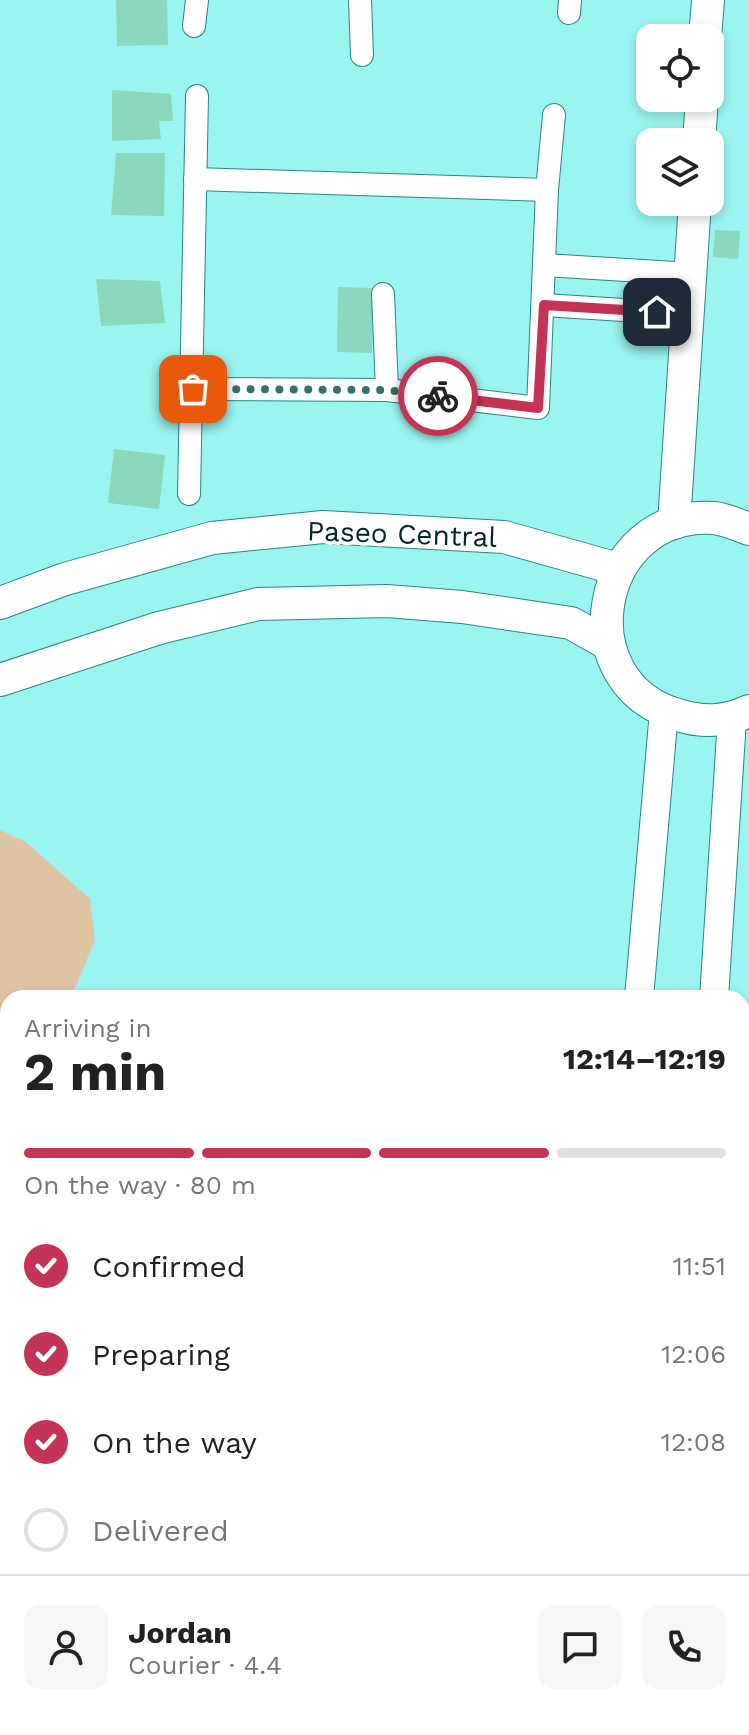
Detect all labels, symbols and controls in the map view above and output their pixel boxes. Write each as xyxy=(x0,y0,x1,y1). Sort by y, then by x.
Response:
map controls xyxy=(636,24,724,216)
button: locate xyxy=(636,24,724,112)
button: layers xyxy=(636,128,724,216)
pin xyxy=(623,278,691,346)
icon: home xyxy=(635,290,679,334)
pin xyxy=(159,355,227,423)
courier xyxy=(398,356,478,436)
icon: bag xyxy=(171,367,215,411)
icon: bike xyxy=(416,374,460,418)
street label: Paseo Central xyxy=(307,514,498,554)
text: Arriving in xyxy=(24,1013,152,1043)
text: 12:14–12:19 xyxy=(563,1041,726,1076)
text: 2 min xyxy=(24,1042,166,1103)
text: On the way · 80 m xyxy=(24,1170,256,1200)
icon: check xyxy=(24,1244,68,1288)
text: Confirmed xyxy=(92,1249,246,1284)
text: 11:51 xyxy=(673,1251,726,1281)
icon: check xyxy=(24,1332,68,1376)
text: Preparing xyxy=(92,1337,230,1372)
text: 12:06 xyxy=(661,1339,726,1369)
icon: check xyxy=(24,1420,68,1464)
text: On the way xyxy=(92,1425,257,1460)
text: 12:08 xyxy=(661,1427,726,1457)
text: Delivered xyxy=(92,1513,229,1548)
button: person xyxy=(24,1605,108,1689)
button: chat xyxy=(538,1605,622,1689)
button: phone xyxy=(642,1605,726,1689)
text: Jordan xyxy=(128,1615,232,1650)
text: Courier · 4.4 xyxy=(128,1650,282,1680)

